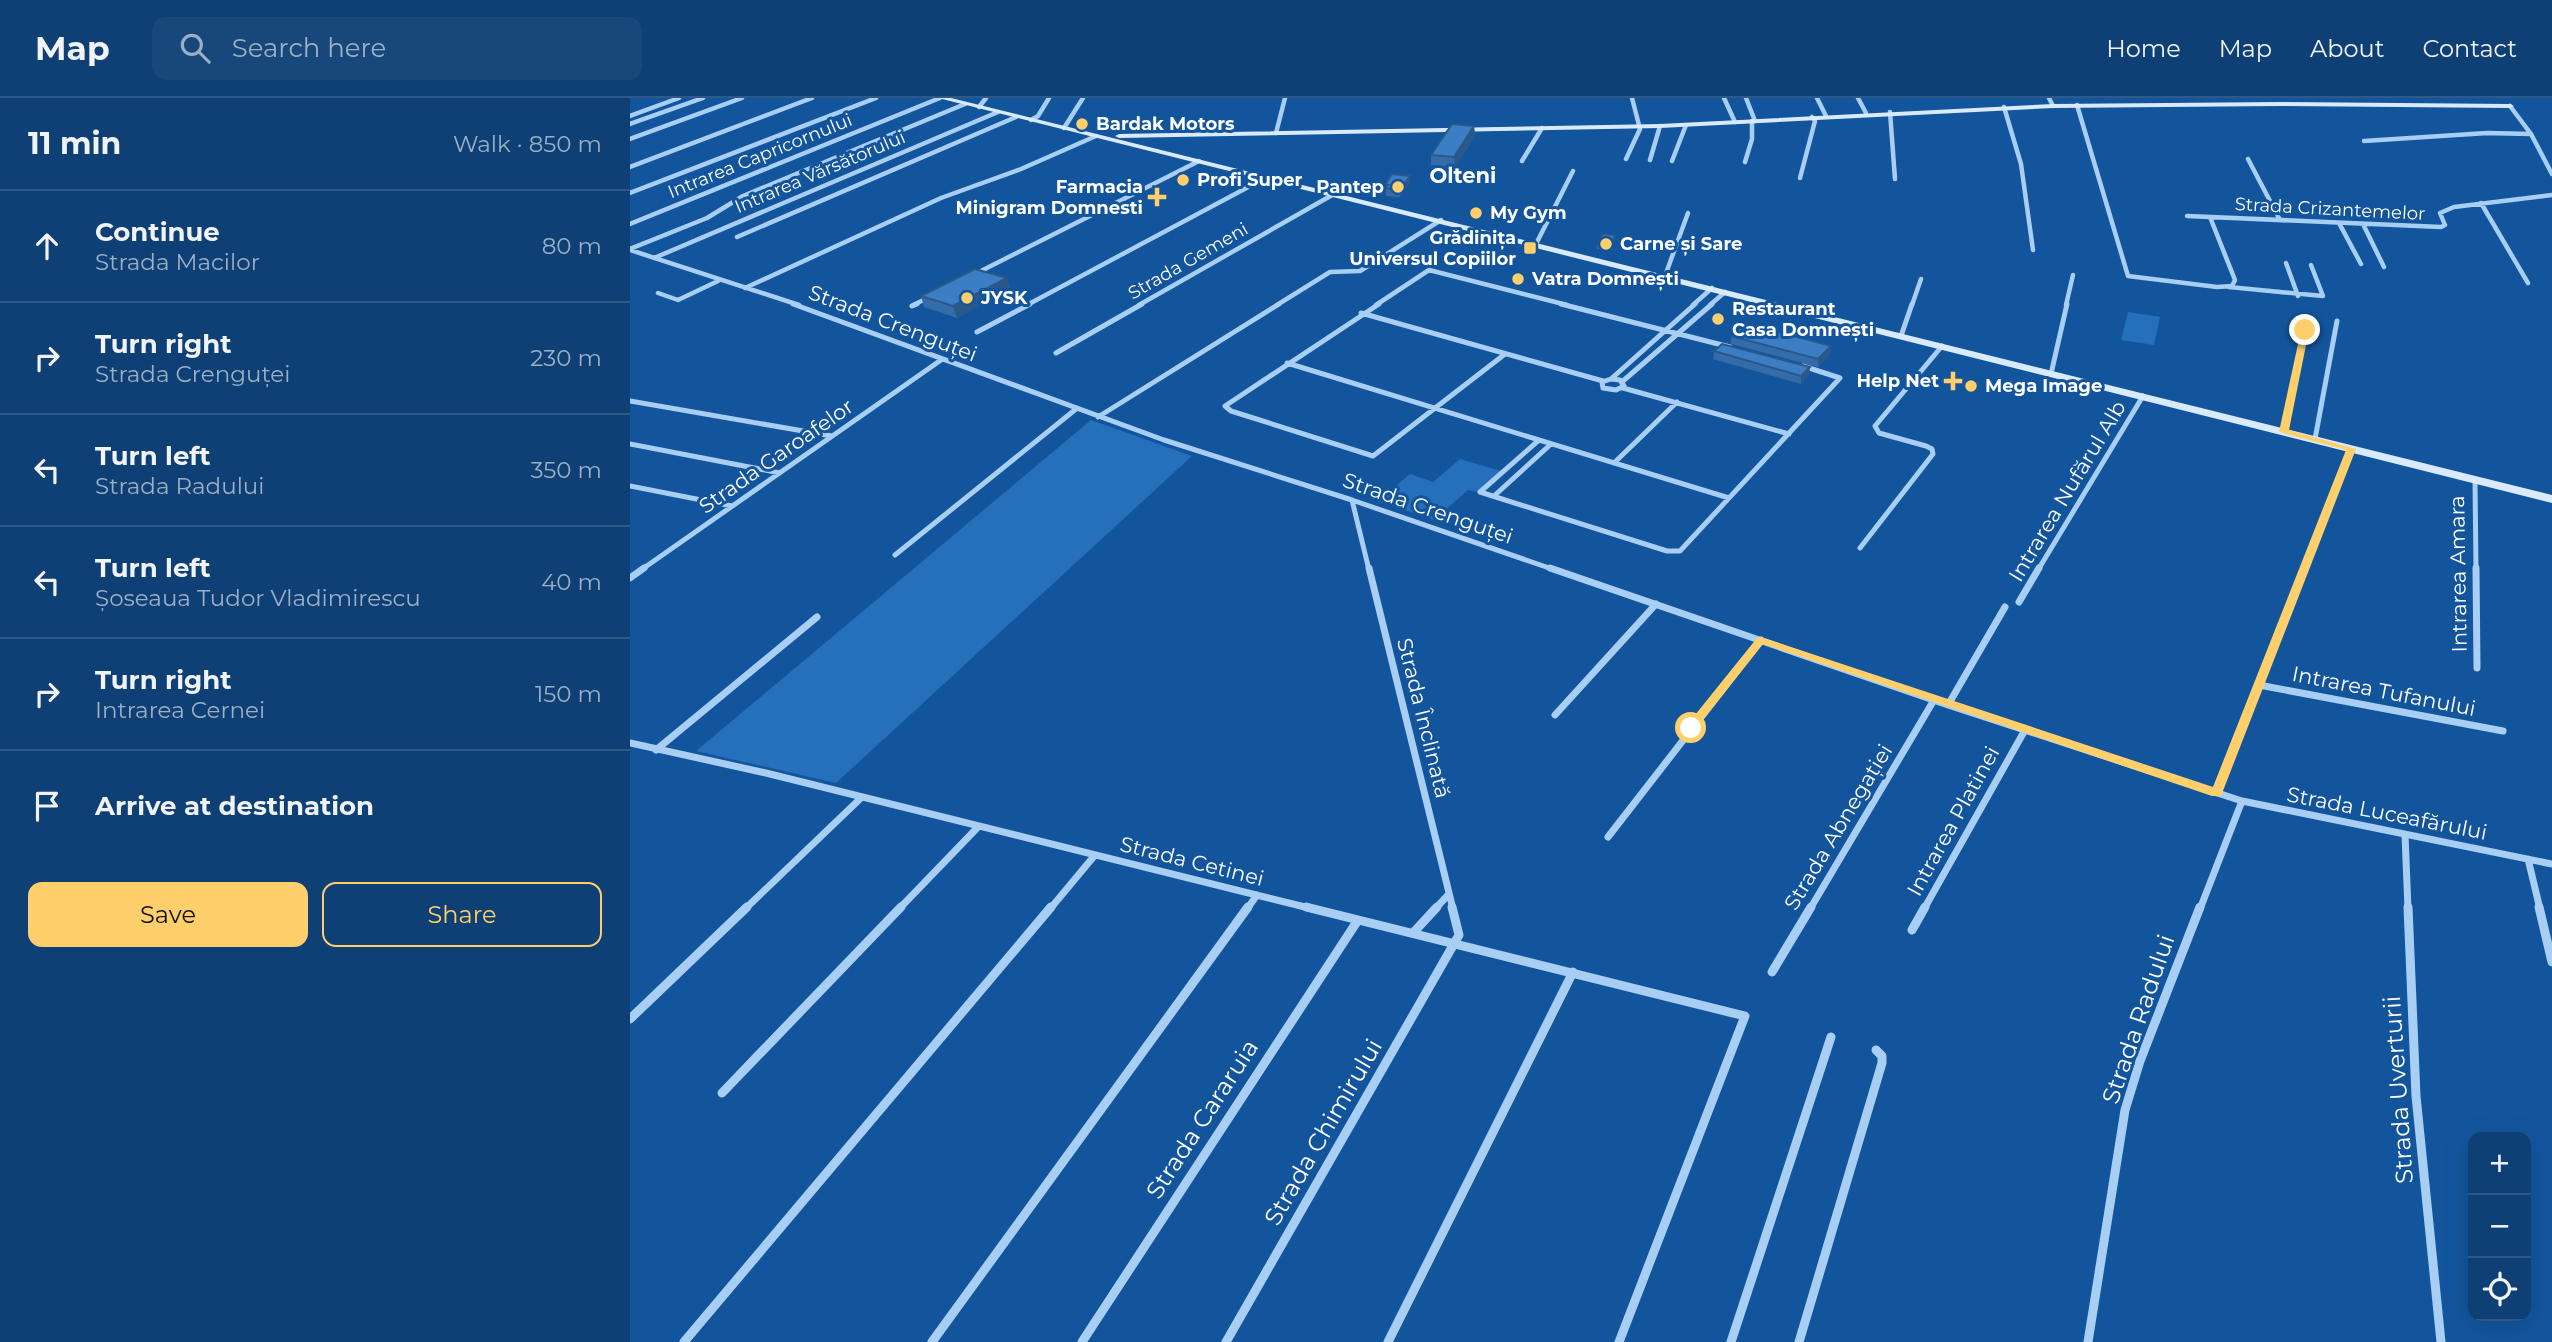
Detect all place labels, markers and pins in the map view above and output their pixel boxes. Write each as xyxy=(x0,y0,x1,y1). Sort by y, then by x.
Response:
place label: Bardak Motors xyxy=(1096,113,1235,135)
marker: Bardak Motors xyxy=(1074,116,1090,132)
place label: Profi Super xyxy=(1197,169,1303,191)
marker: Profi Super xyxy=(1175,172,1191,188)
place label: Farmacia Minigram Domnesti xyxy=(956,176,1143,219)
place label: Pantep xyxy=(1316,176,1384,198)
marker: Pantep xyxy=(1390,179,1406,195)
marker: Farmacia Minigram Domnesti xyxy=(1149,189,1165,205)
place label: My Gym xyxy=(1490,202,1567,224)
marker: My Gym xyxy=(1468,205,1484,221)
place label: Grădinița Universul Copiilor xyxy=(1349,227,1516,270)
place label: Carne și Sare xyxy=(1620,233,1742,256)
marker: Carne și Sare xyxy=(1598,236,1614,252)
marker: Grădinița Universul Copiilor xyxy=(1522,240,1538,256)
place label: Vatra Domnești xyxy=(1531,268,1679,291)
marker: Vatra Domnești xyxy=(1510,271,1526,287)
place label: JYSK xyxy=(980,287,1028,309)
marker: JYSK xyxy=(959,290,975,306)
place label: Restaurant Casa Domnești xyxy=(1732,298,1874,342)
marker: Restaurant Casa Domnești xyxy=(1710,311,1726,327)
place label: Help Net xyxy=(1856,370,1939,392)
marker: Help Net xyxy=(1945,373,1961,389)
place label: Mega Image xyxy=(1985,375,2102,397)
marker: Mega Image xyxy=(1963,378,1979,394)

